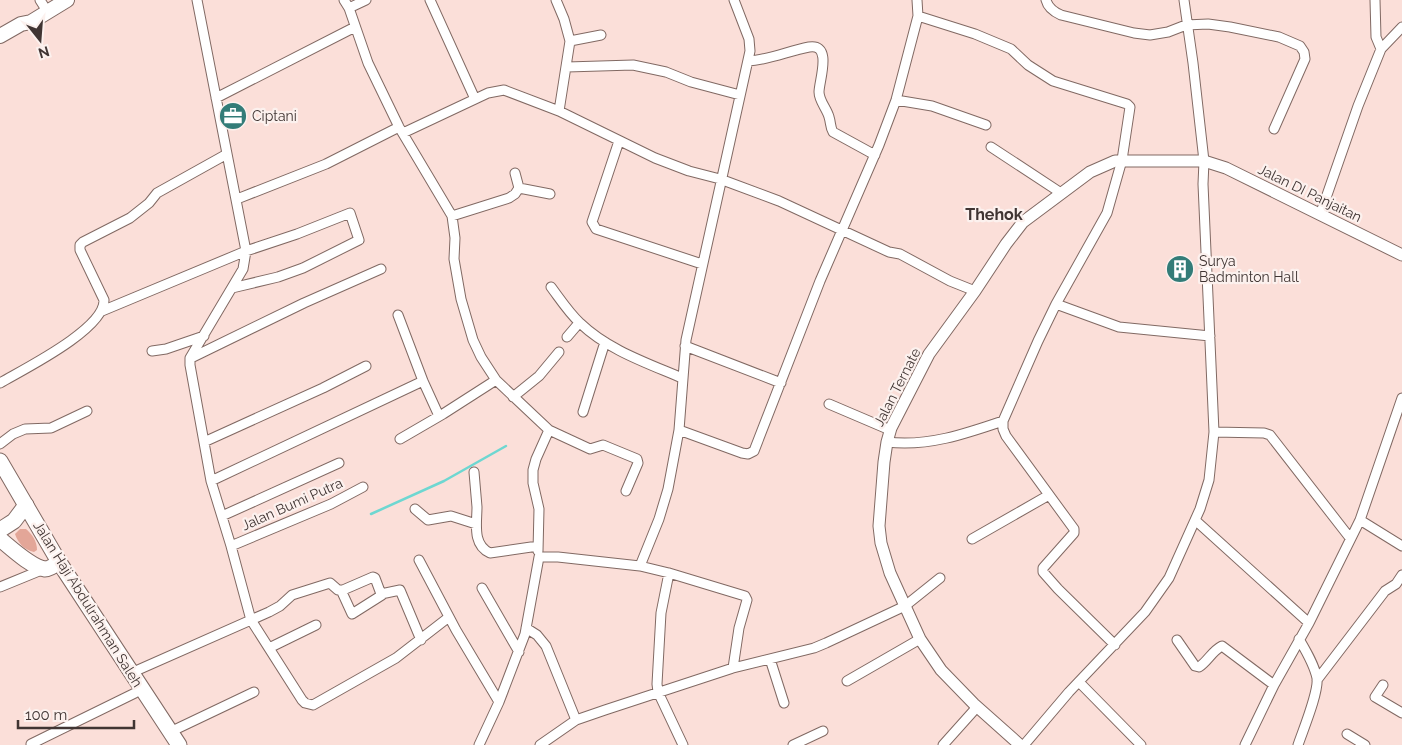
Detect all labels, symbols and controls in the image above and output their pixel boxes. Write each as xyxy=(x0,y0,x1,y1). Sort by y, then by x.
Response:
north arrow xyxy=(15,15,65,65)
text: N xyxy=(36,43,51,62)
office icon: Ciptani xyxy=(218,101,248,131)
place label: Ciptani xyxy=(252,108,297,124)
street label: Jalan DI Panjaitan xyxy=(1256,161,1364,225)
district label: Thehok xyxy=(965,205,1023,224)
place label: Surya Badminton Hall xyxy=(1199,253,1299,285)
building icon: Surya Badminton Hall xyxy=(1165,254,1195,284)
street label: Jalan Ternate xyxy=(870,345,924,429)
street label: Jalan Bumi Putra xyxy=(239,475,345,533)
street label: Jalan Haji Abdulrahman Saleh xyxy=(30,518,146,690)
scale bar xyxy=(18,698,134,730)
text: 100 m xyxy=(25,706,67,724)

